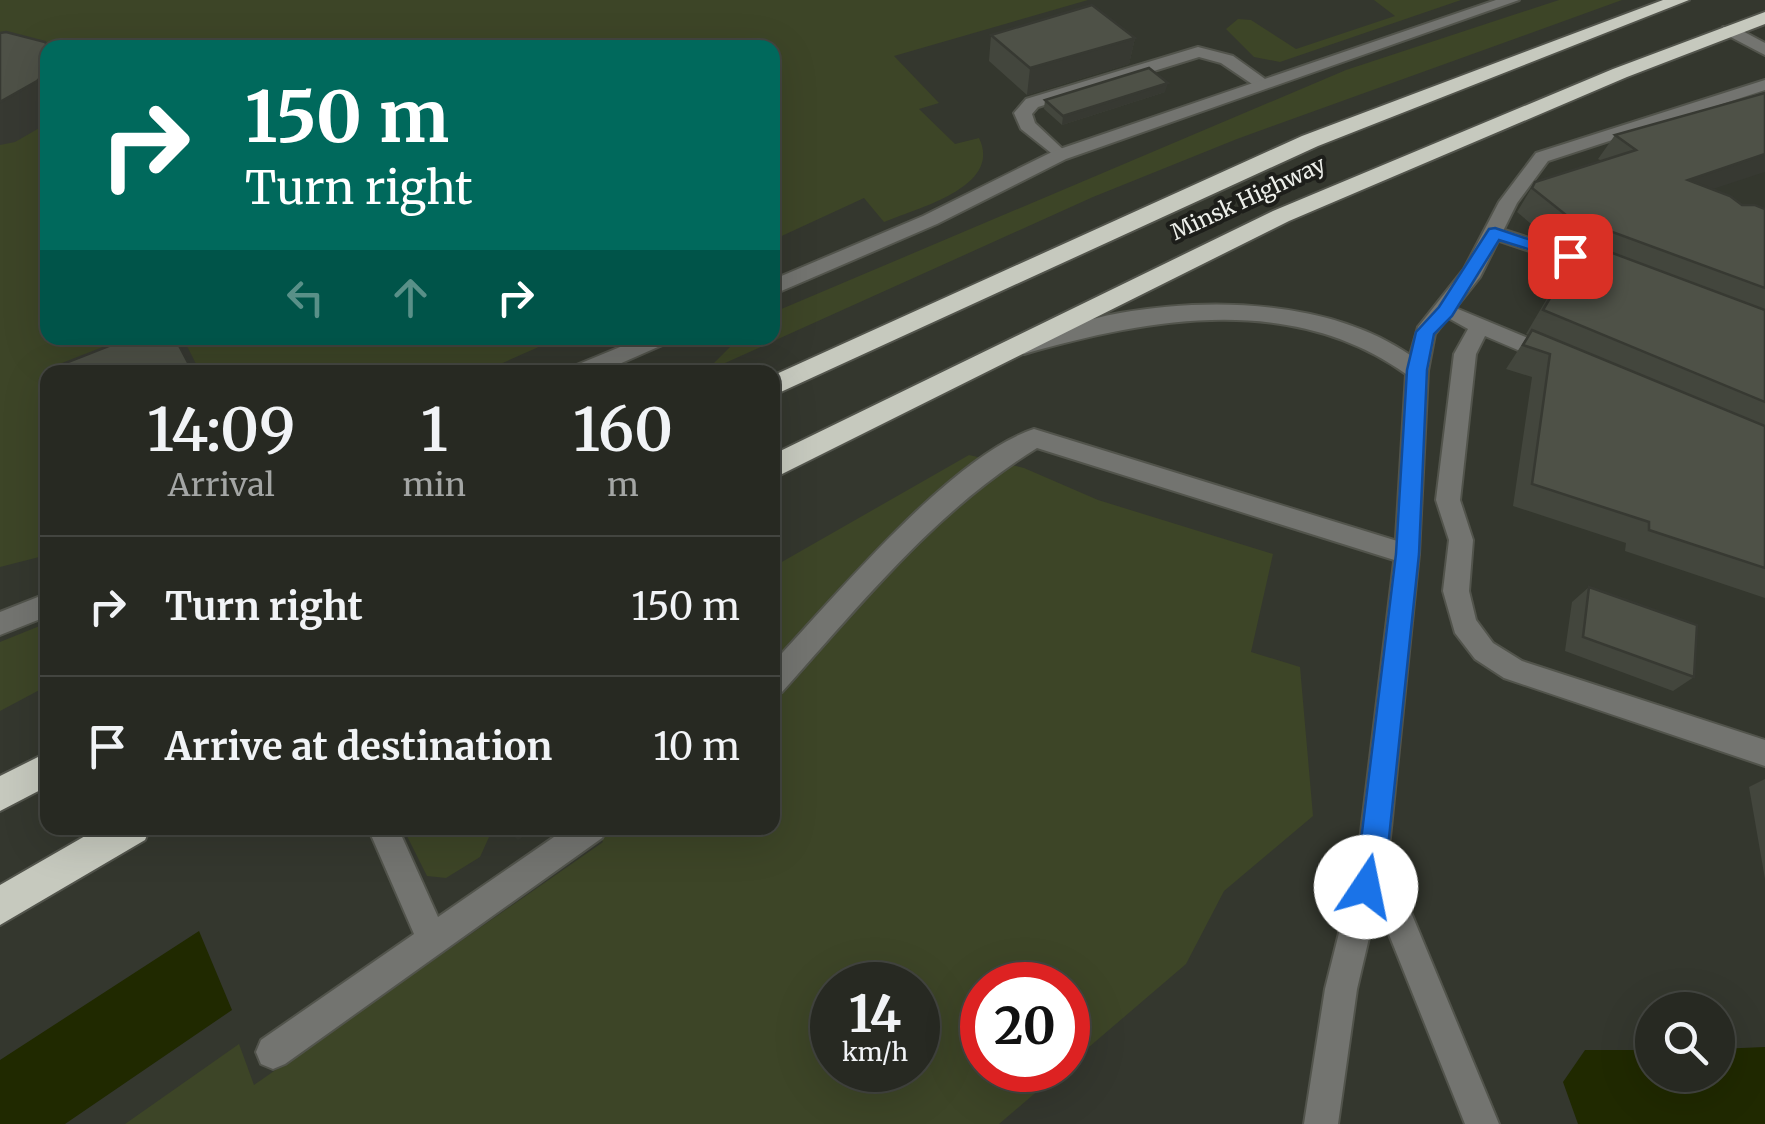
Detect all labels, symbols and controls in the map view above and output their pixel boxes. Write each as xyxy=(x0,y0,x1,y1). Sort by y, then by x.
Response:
text: 150 m xyxy=(245,73,449,161)
icon: right xyxy=(80,80,210,210)
street label: Minsk Highway xyxy=(1166,150,1330,246)
text: Turn right xyxy=(245,160,473,216)
pin xyxy=(1528,214,1613,299)
icon: arrive xyxy=(1543,229,1598,284)
icon: left xyxy=(278,270,333,325)
icon: ahead xyxy=(383,270,438,325)
icon: right xyxy=(488,270,543,325)
text: 14:09 xyxy=(147,392,296,467)
text: 1 xyxy=(420,392,448,467)
text: 160 xyxy=(573,392,673,467)
text: Arrival xyxy=(168,465,275,505)
text: min xyxy=(403,465,466,505)
text: m xyxy=(607,465,639,505)
icon: right xyxy=(80,579,135,634)
text: Turn right xyxy=(165,583,363,630)
text: 150 m xyxy=(631,583,740,630)
icon: arrive xyxy=(80,719,135,774)
text: Arrive at destination xyxy=(165,723,552,770)
text: 10 m xyxy=(653,723,740,770)
position arrow xyxy=(1314,835,1418,939)
speed limit sign: 20 xyxy=(960,962,1090,1092)
text: 14 xyxy=(849,983,901,1046)
map controls xyxy=(1635,992,1735,1092)
button: search xyxy=(1635,992,1735,1092)
text: km/h xyxy=(842,1036,908,1068)

